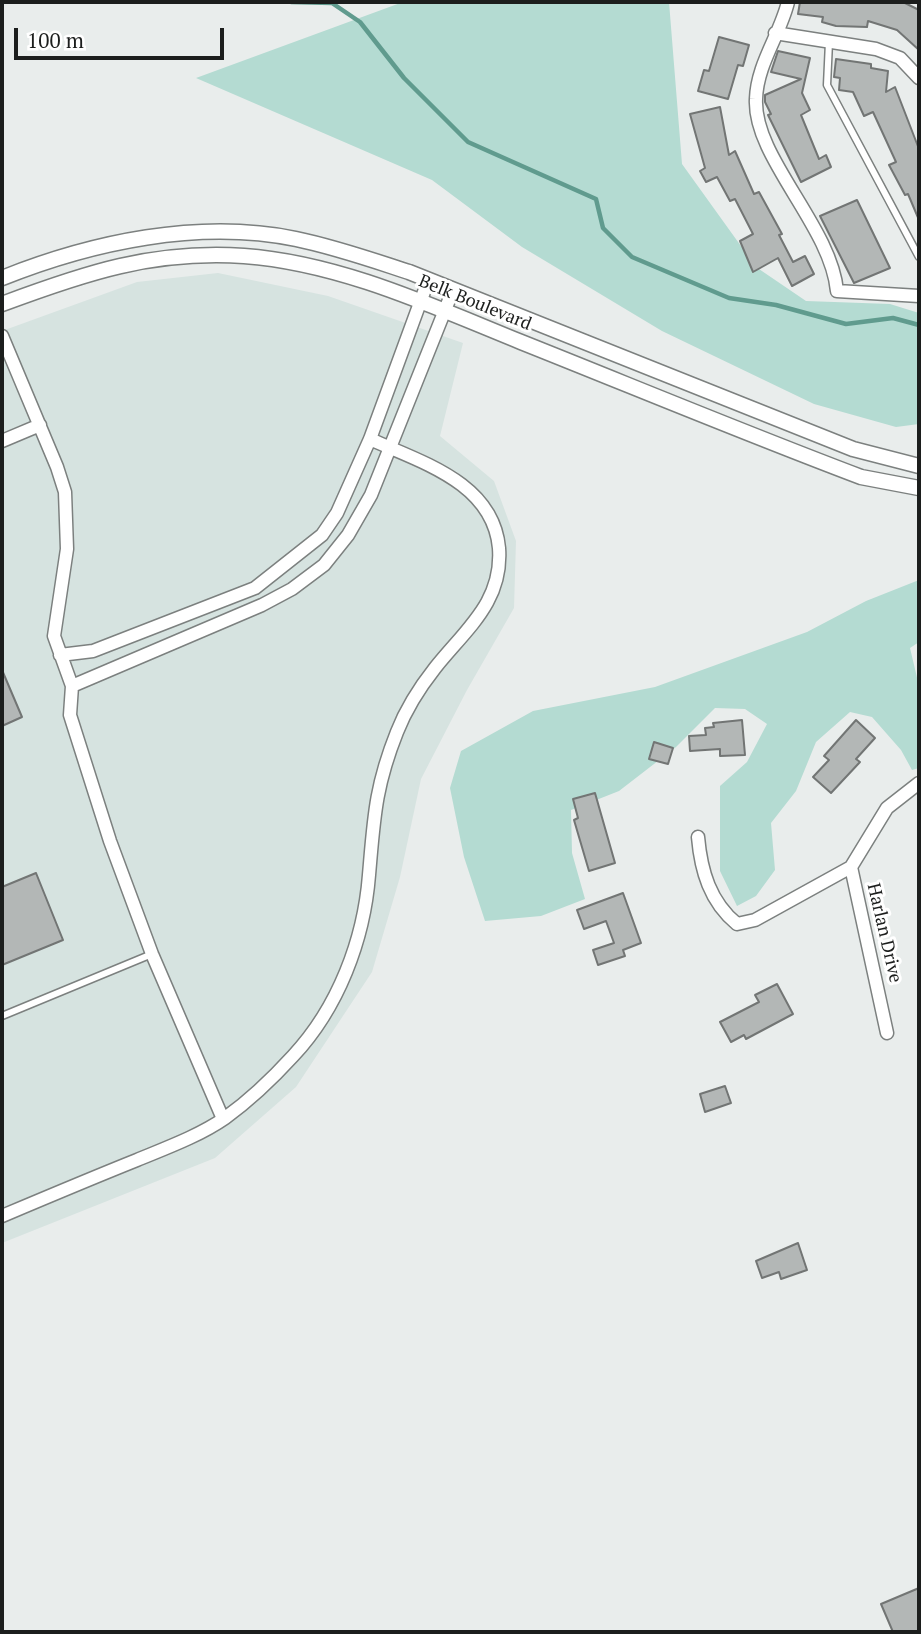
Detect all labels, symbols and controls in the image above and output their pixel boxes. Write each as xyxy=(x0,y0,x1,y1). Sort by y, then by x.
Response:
scale bar xyxy=(18,14,228,58)
text: 100 m xyxy=(27,26,84,54)
street label: Belk Boulevard xyxy=(415,271,535,335)
street label: Harlan Drive xyxy=(862,881,906,985)

